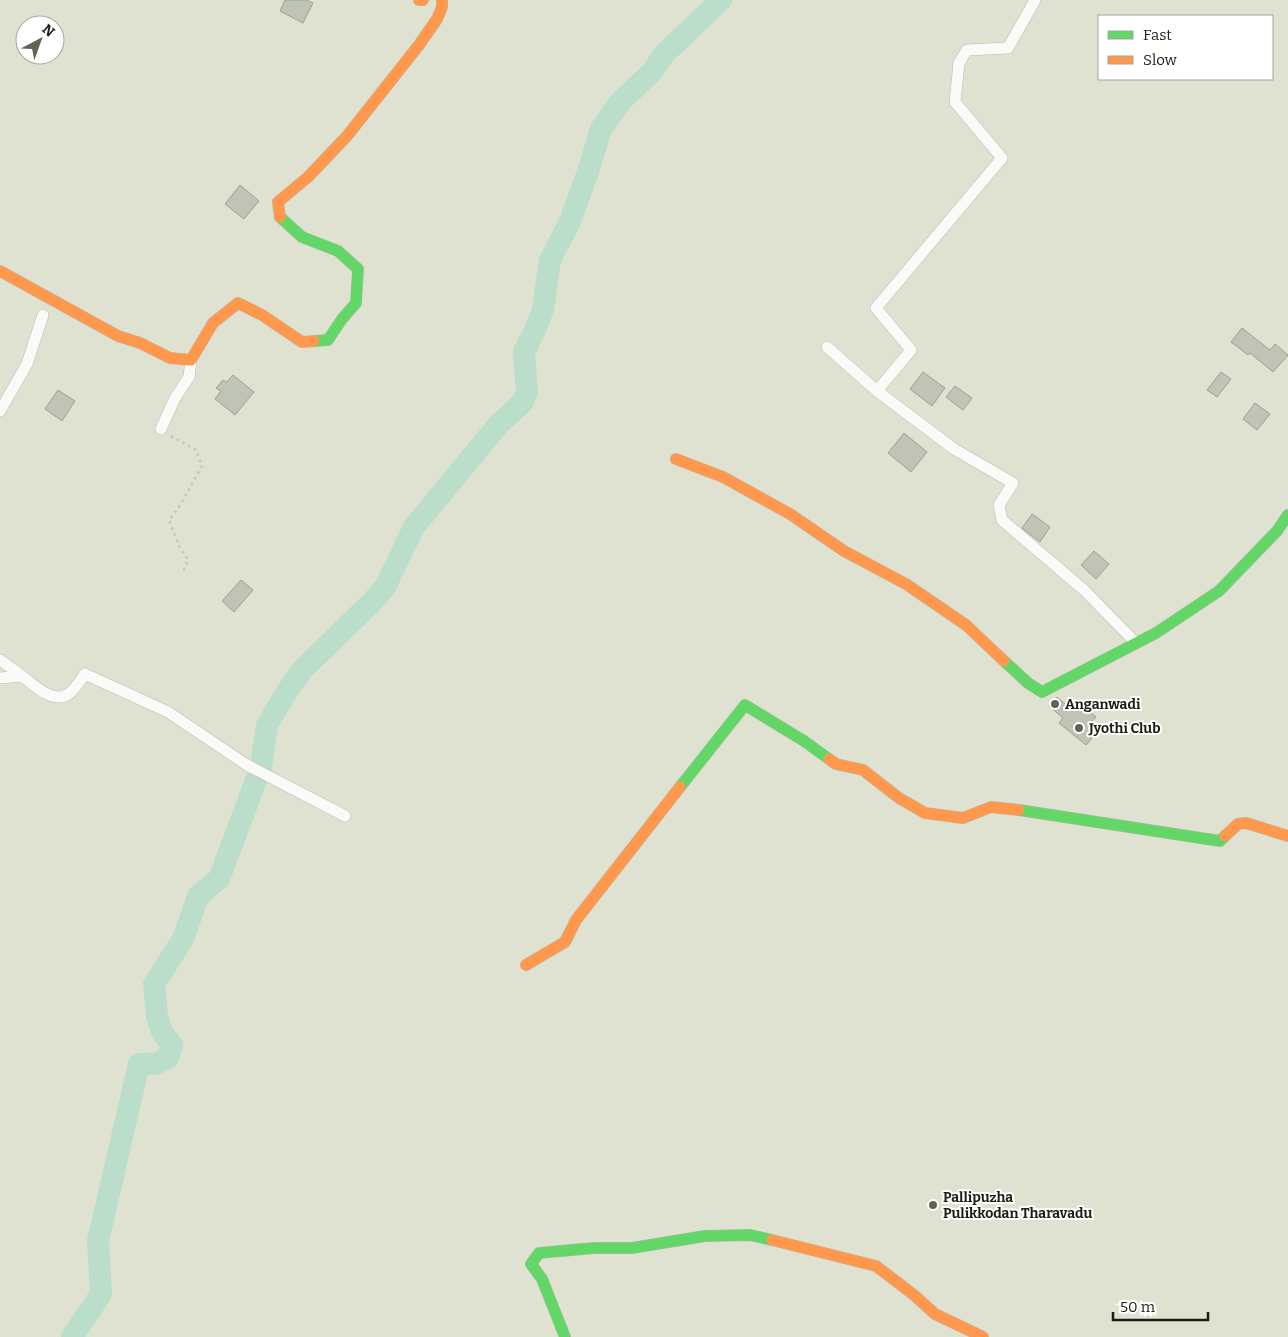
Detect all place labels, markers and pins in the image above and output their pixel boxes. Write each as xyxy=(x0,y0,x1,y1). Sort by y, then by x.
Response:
place label: Anganwadi xyxy=(1065,696,1141,713)
marker: Anganwadi xyxy=(1049,698,1061,710)
place label: Jyothi Club xyxy=(1088,720,1160,737)
marker: Jyothi Club xyxy=(1073,722,1085,734)
place label: Pallipuzha Pulikkodan Tharavadu xyxy=(943,1189,1093,1222)
marker: Pallipuzha Pulikkodan Tharavadu xyxy=(927,1199,939,1211)

